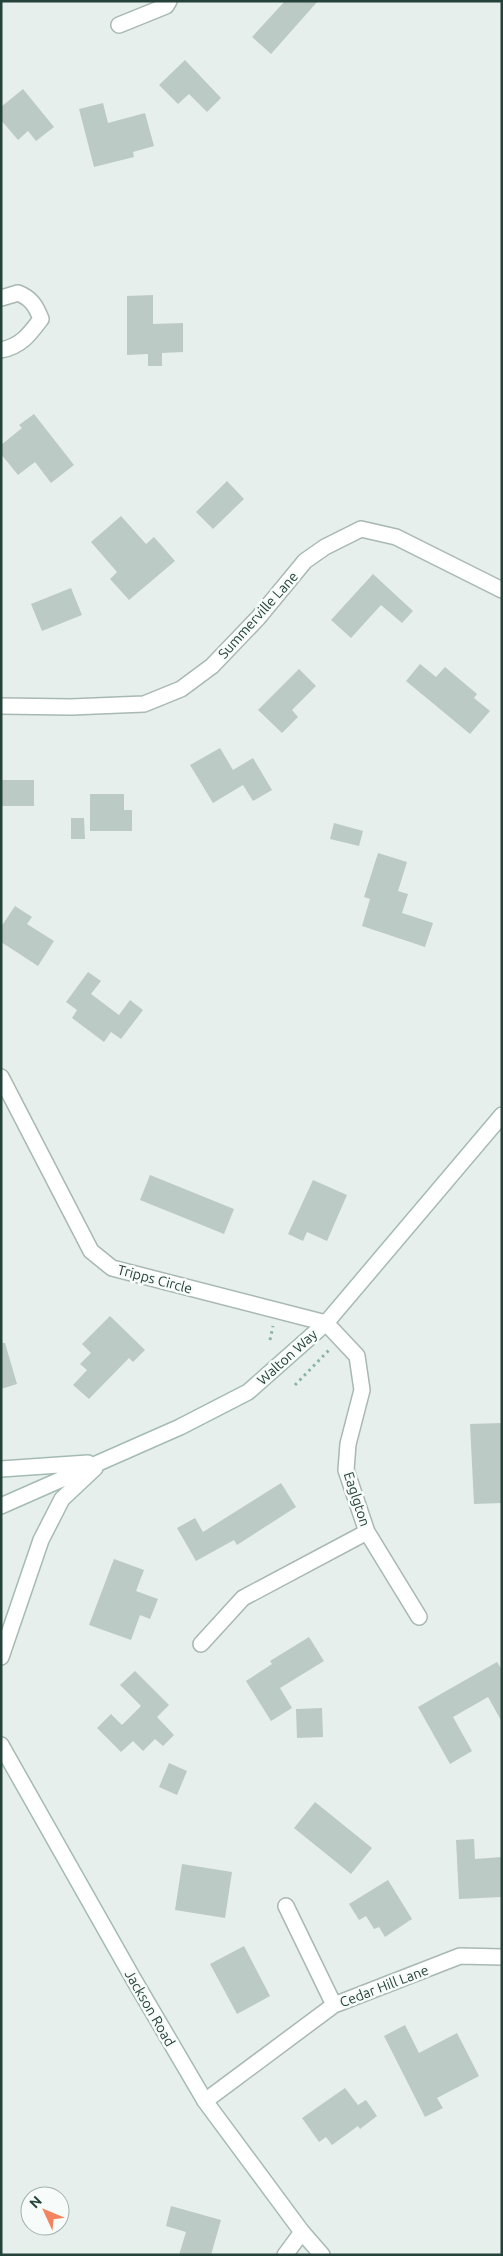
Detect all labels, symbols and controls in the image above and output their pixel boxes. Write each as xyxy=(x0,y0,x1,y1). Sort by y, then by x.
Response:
street label: Summerville Lane xyxy=(215,568,301,662)
street label: Tripps Circle xyxy=(116,1261,194,1297)
street label: Walton Way xyxy=(254,1326,320,1388)
street label: Eaglgton xyxy=(341,1470,373,1528)
street label: Cedar Hill Lane xyxy=(337,1962,431,2010)
street label: Jackson Road xyxy=(122,1967,178,2049)
north arrow xyxy=(20,2186,70,2236)
text: N xyxy=(26,2193,45,2211)

